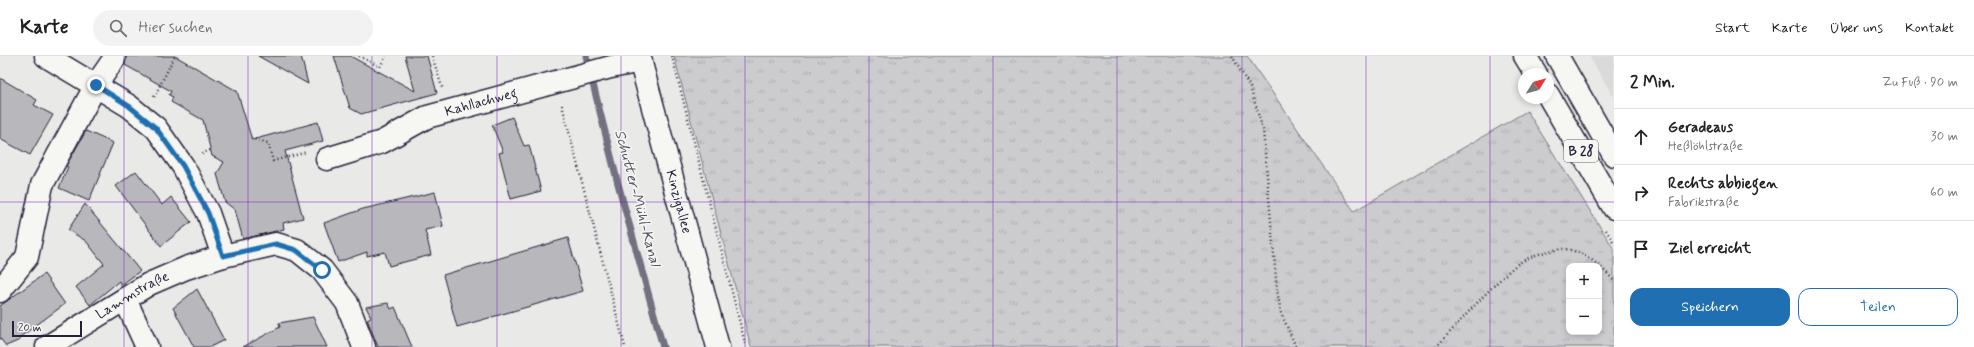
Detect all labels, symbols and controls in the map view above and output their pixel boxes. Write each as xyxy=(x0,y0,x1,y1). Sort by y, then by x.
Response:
search box xyxy=(93,10,373,46)
text: Karte xyxy=(20,15,69,40)
icon: search xyxy=(107,17,129,39)
text: Hier suchen xyxy=(139,18,213,38)
text: Start xyxy=(1715,19,1750,37)
text: Karte xyxy=(1772,19,1807,37)
text: Über uns xyxy=(1829,19,1883,37)
text: Kontakt xyxy=(1905,19,1954,37)
north arrow xyxy=(1518,68,1554,104)
text: 2 Min. xyxy=(1630,71,1675,93)
text: Zu Fuß · 90 m xyxy=(1882,74,1958,91)
route end xyxy=(87,76,105,94)
street label: Kahllachweg xyxy=(443,84,520,121)
text: Geradeaus xyxy=(1668,118,1733,138)
icon: ahead xyxy=(1630,126,1652,148)
water label: Schutter-Mühl-Kanal xyxy=(609,128,665,270)
text: 30 m xyxy=(1931,128,1958,145)
text: Heßlöhlstraße xyxy=(1668,138,1743,155)
road number: B 28 xyxy=(1564,140,1598,162)
street label: Kinzigallee xyxy=(661,168,696,236)
text: Rechts abbiegen xyxy=(1668,174,1778,194)
icon: right xyxy=(1630,182,1652,204)
text: 60 m xyxy=(1930,184,1958,201)
text: Fabrikstraße xyxy=(1668,194,1739,211)
icon: arrive xyxy=(1630,238,1652,260)
text: Ziel erreicht xyxy=(1668,239,1751,259)
route start xyxy=(313,261,331,279)
map controls xyxy=(1566,263,1602,335)
button: + xyxy=(1566,263,1602,299)
street label: Lammstraße xyxy=(93,267,172,324)
button: Speichern xyxy=(1630,288,1790,326)
button: Teilen xyxy=(1798,288,1958,326)
button: − xyxy=(1566,299,1602,335)
scale bar xyxy=(12,319,82,338)
text: 20 m xyxy=(18,321,41,335)

